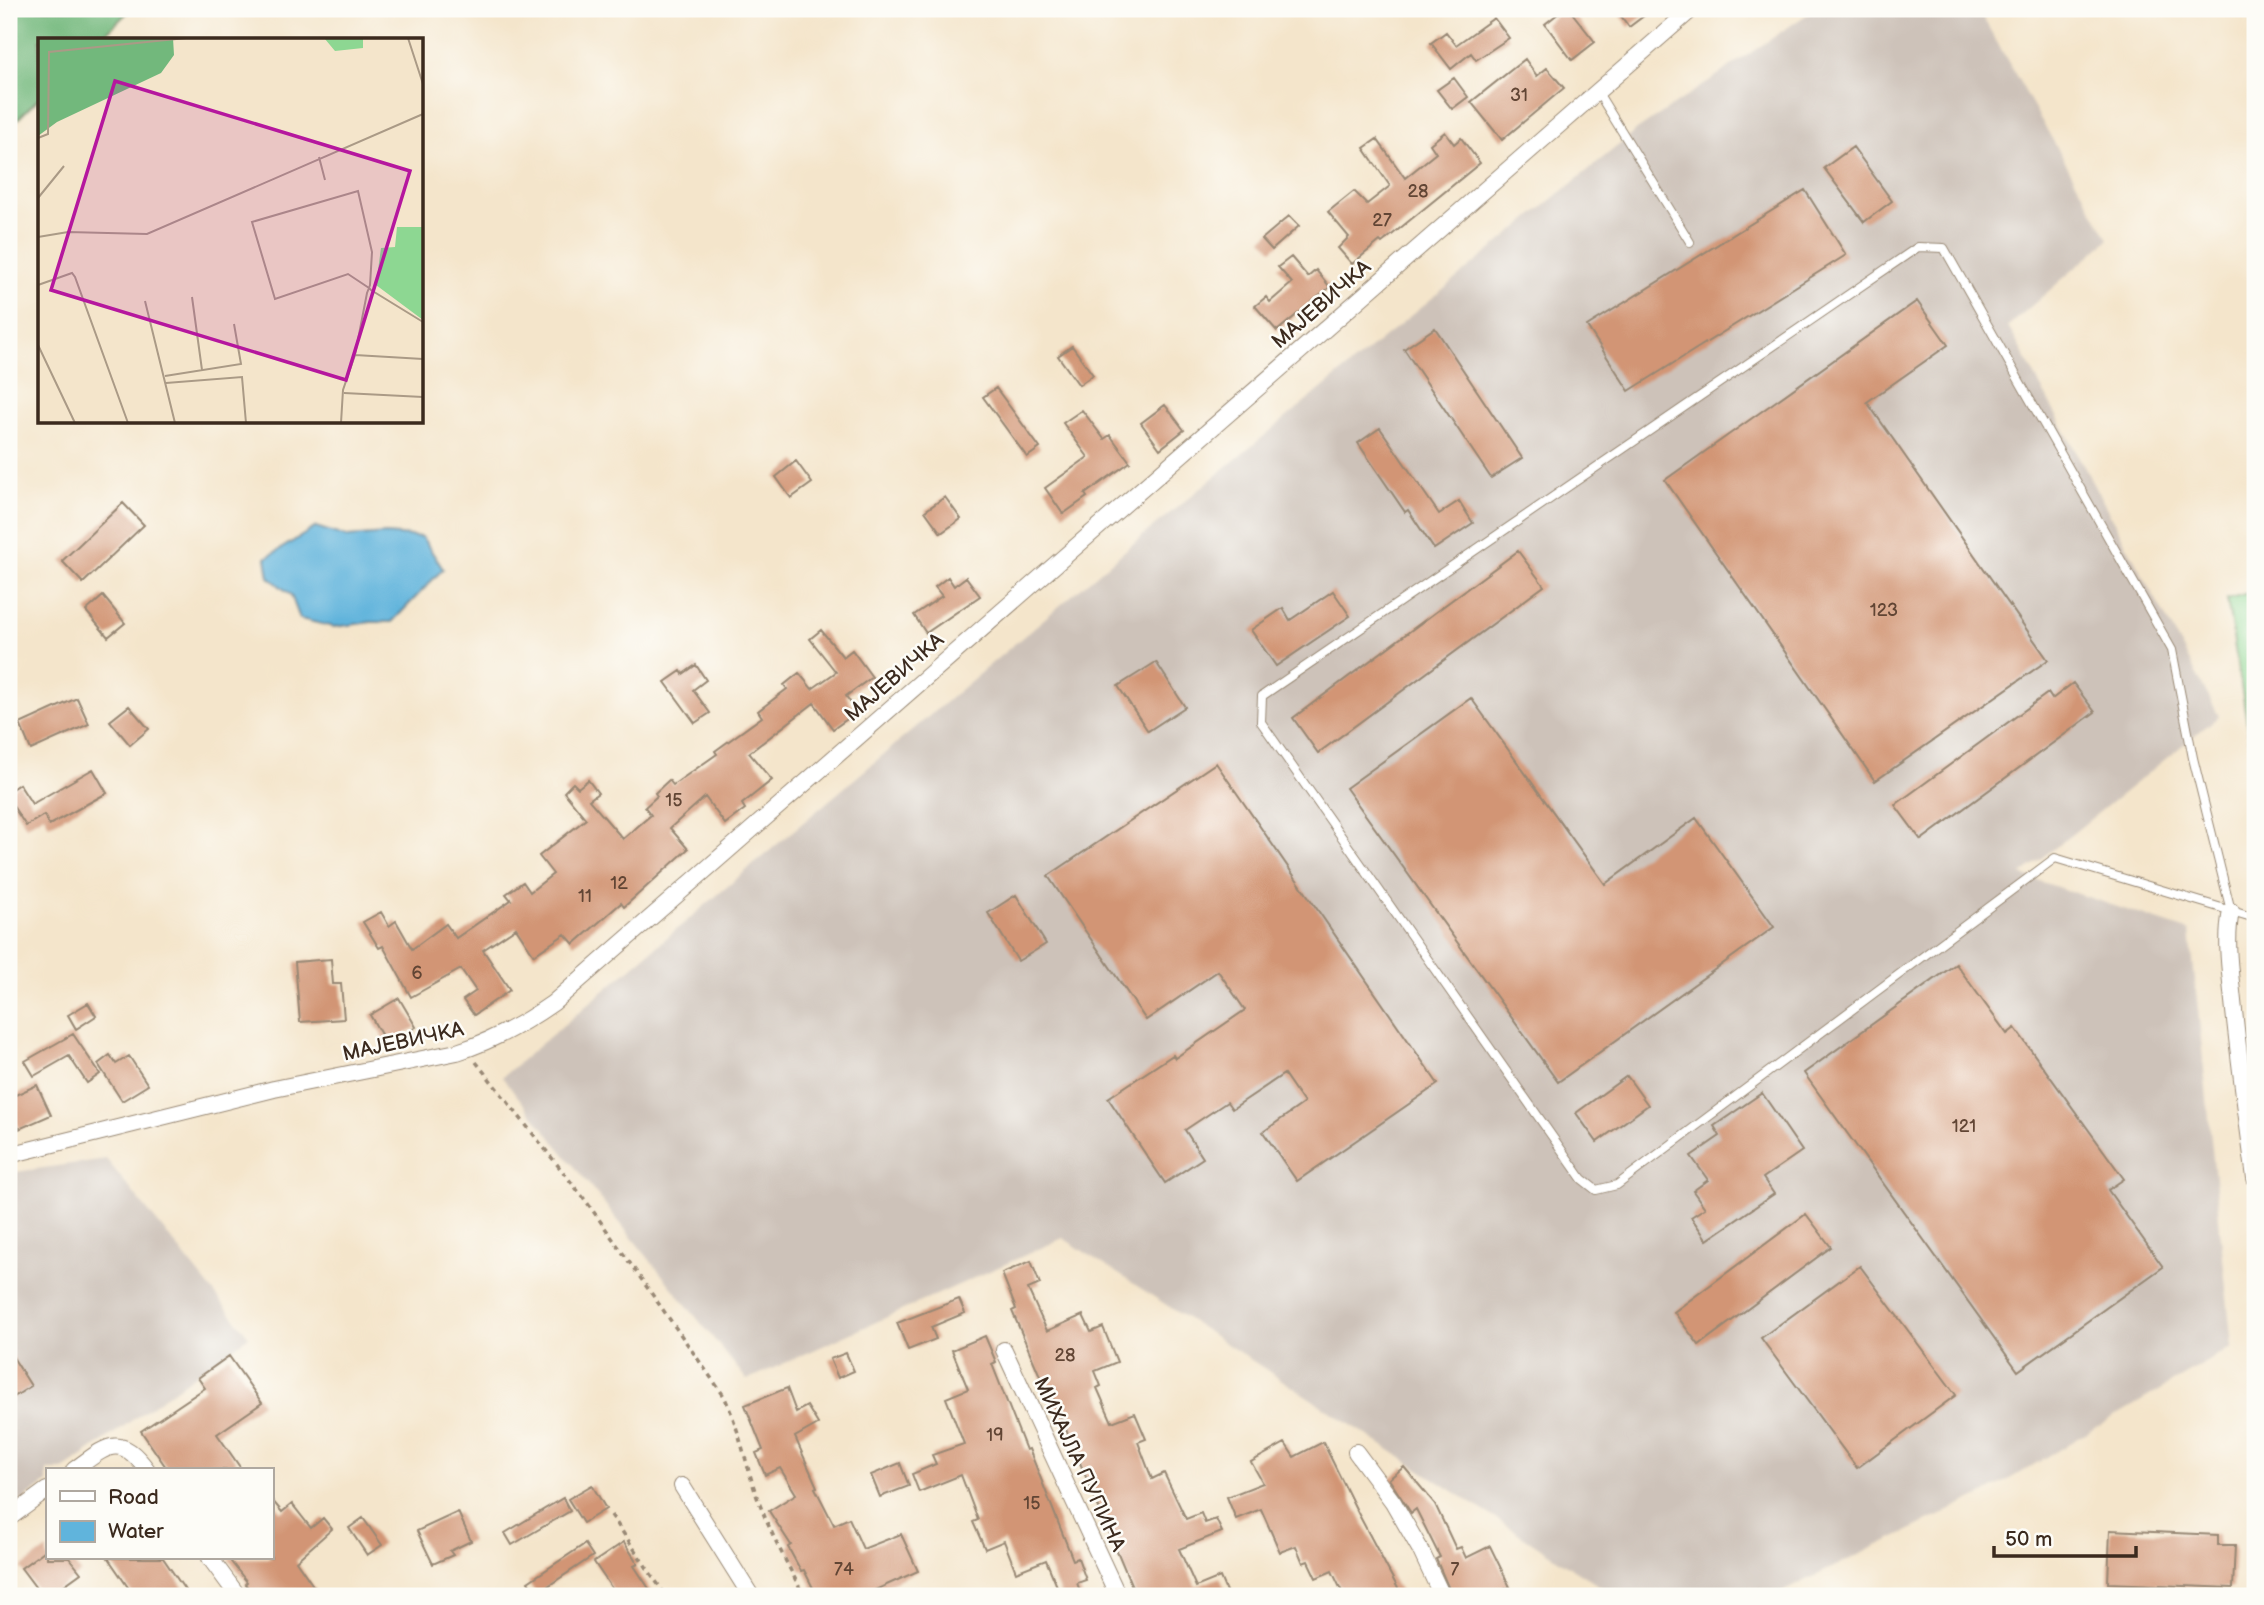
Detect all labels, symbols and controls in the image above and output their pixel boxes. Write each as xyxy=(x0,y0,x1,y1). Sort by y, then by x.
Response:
inset map xyxy=(38,38,424,424)
house number: 31 xyxy=(1510,85,1528,106)
house number: 28 xyxy=(1407,181,1429,202)
house number: 27 xyxy=(1372,210,1392,231)
street label: МАЈЕВИЧКА xyxy=(1267,254,1376,354)
house number: 123 xyxy=(1870,600,1898,621)
street label: МАЈЕВИЧКА xyxy=(840,627,949,727)
house number: 15 xyxy=(665,790,683,811)
house number: 12 xyxy=(610,873,628,894)
house number: 11 xyxy=(578,886,592,907)
house number: 6 xyxy=(412,963,423,984)
street label: МАЈЕВИЧКА xyxy=(340,1016,466,1067)
house number: 121 xyxy=(1952,1116,1976,1137)
house number: 28 xyxy=(1054,1345,1076,1366)
street label: МИХАЈЛА ПУПИНА xyxy=(1028,1373,1131,1555)
house number: 19 xyxy=(986,1425,1004,1446)
legend xyxy=(46,1468,273,1560)
text: Road xyxy=(108,1485,159,1510)
house number: 15 xyxy=(1023,1493,1041,1514)
scale bar xyxy=(1994,1514,2136,1558)
text: Water xyxy=(108,1519,164,1544)
text: 50 m xyxy=(2005,1527,2052,1552)
house number: 74 xyxy=(834,1559,854,1580)
house number: 7 xyxy=(1451,1559,1460,1580)

